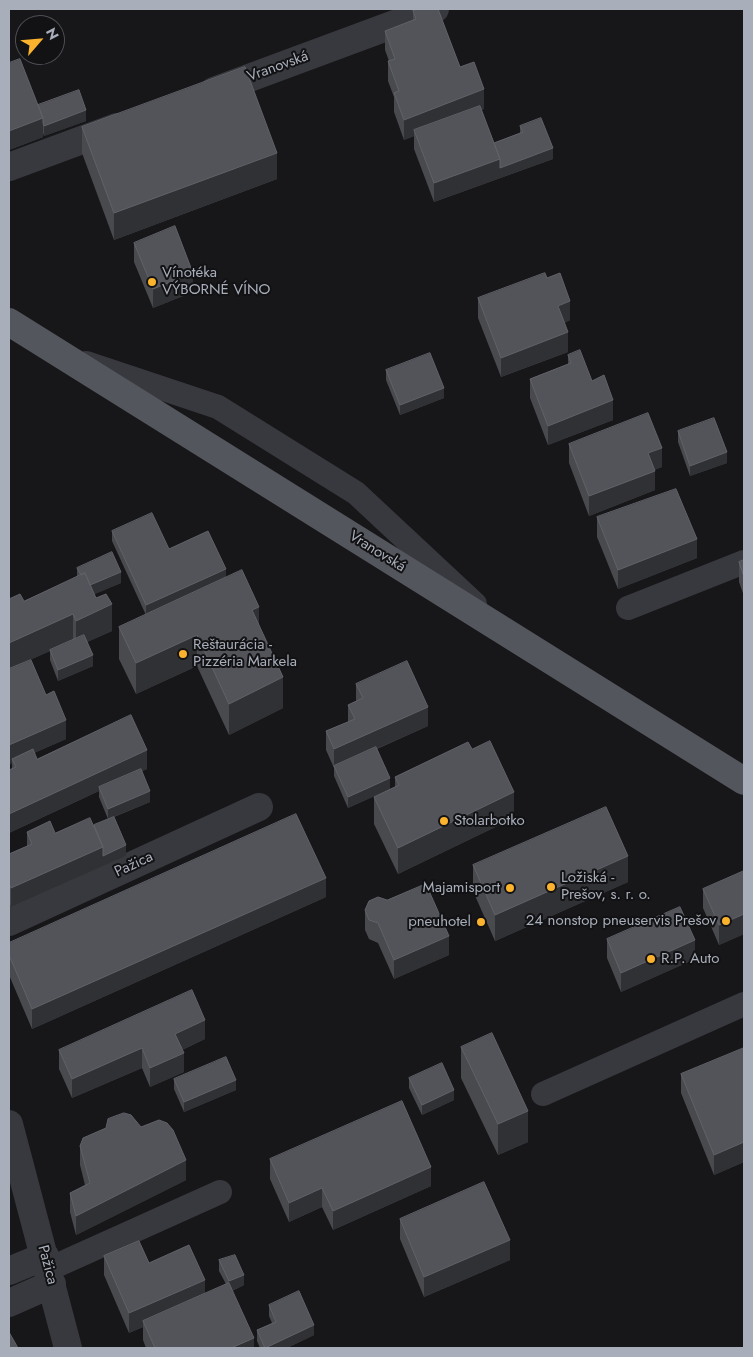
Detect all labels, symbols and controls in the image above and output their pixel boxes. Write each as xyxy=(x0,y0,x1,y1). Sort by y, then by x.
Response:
north arrow xyxy=(15,15,65,65)
text: N xyxy=(41,24,64,43)
street label: Vranovská xyxy=(245,48,311,86)
place label: Vínotéka VÝBORNÉ VÍNO xyxy=(162,264,270,299)
marker: Vínotéka VÝBORNÉ VÍNO xyxy=(146,276,158,288)
street label: Vranovská xyxy=(345,528,409,576)
place label: Reštaurácia - Pizzéria Markela xyxy=(193,636,297,671)
marker: Reštaurácia - Pizzéria Markela xyxy=(177,648,189,660)
place label: Stolarbotko xyxy=(454,812,525,830)
marker: Stolarbotko xyxy=(438,815,450,827)
street label: Pažica xyxy=(112,848,156,882)
place label: Ložiská - Prešov, s. r. o. xyxy=(561,869,651,904)
place label: Majamisport xyxy=(423,879,500,897)
marker: Ložiská - Prešov, s. r. o. xyxy=(545,881,557,893)
marker: Majamisport xyxy=(504,882,516,894)
place label: 24 nonstop pneuservis Prešov xyxy=(526,912,716,930)
place label: pneuhotel xyxy=(408,913,471,931)
marker: 24 nonstop pneuservis Prešov xyxy=(720,915,732,927)
marker: pneuhotel xyxy=(475,916,487,928)
place label: R.P. Auto xyxy=(661,950,719,968)
marker: R.P. Auto xyxy=(645,953,657,965)
street label: Pažica xyxy=(33,1243,61,1287)

